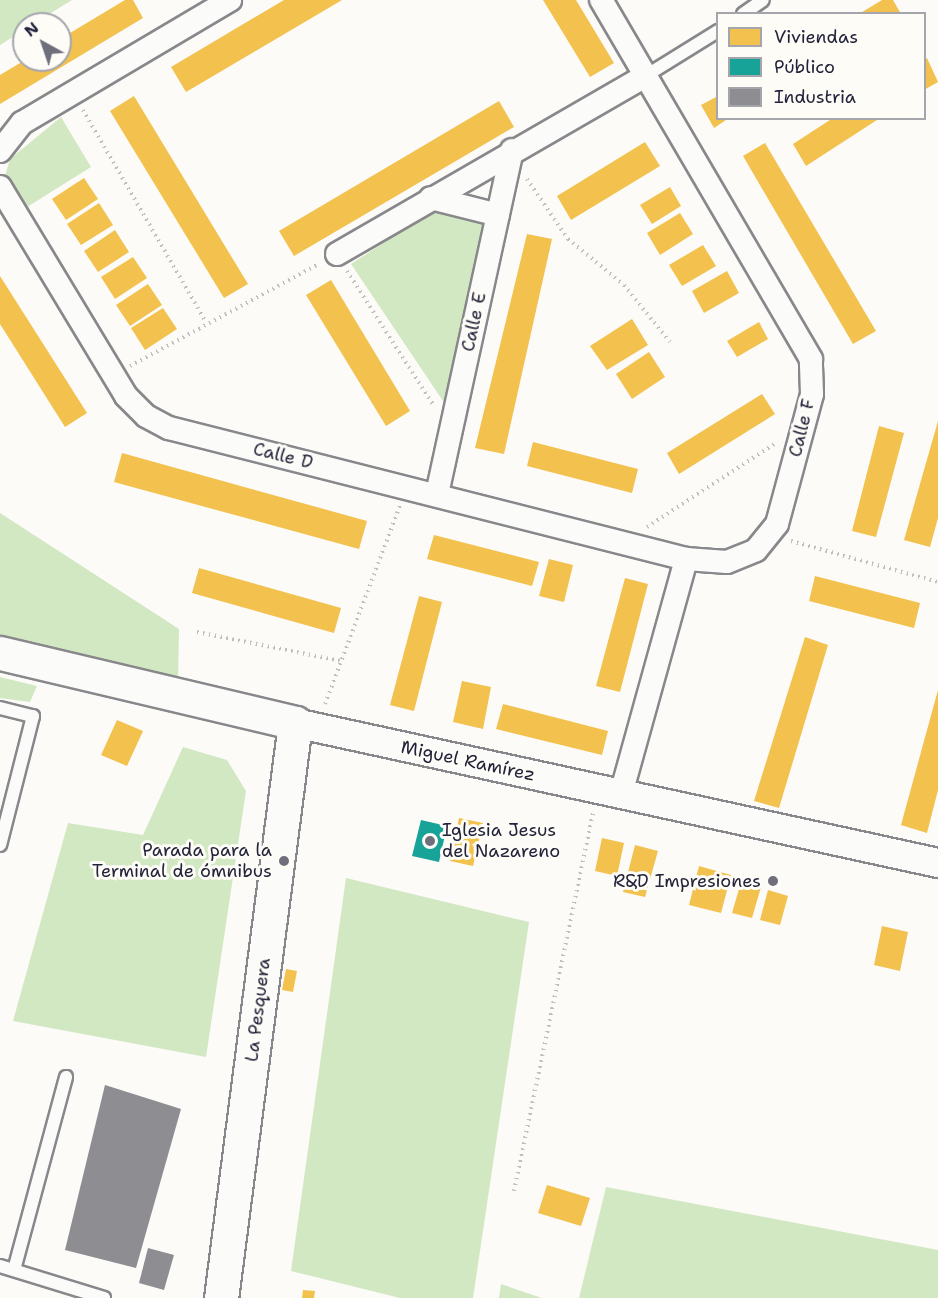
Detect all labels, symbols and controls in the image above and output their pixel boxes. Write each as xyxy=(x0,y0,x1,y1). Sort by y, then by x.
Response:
north arrow xyxy=(12,12,72,72)
legend xyxy=(716,12,926,120)
text: N xyxy=(20,17,43,41)
text: Viviendas xyxy=(774,25,858,49)
text: Público xyxy=(774,55,835,79)
text: Industria xyxy=(774,85,856,109)
street label: Calle E xyxy=(457,290,491,354)
street label: Calle F xyxy=(784,397,820,459)
street label: Calle D xyxy=(251,438,315,474)
street label: Miguel Ramírez xyxy=(399,736,537,786)
place label: Iglesia Jesus del Nazareno xyxy=(442,820,560,862)
marker: Iglesia Jesus del Nazareno xyxy=(423,834,437,848)
place label: Parada para la Terminal de ómnibus xyxy=(92,840,272,882)
marker: Parada para la Terminal de ómnibus xyxy=(277,854,291,868)
place label: R&D Impresiones xyxy=(613,870,761,892)
marker: R&D Impresiones xyxy=(766,874,780,888)
street label: La Pesquera xyxy=(241,957,275,1063)

